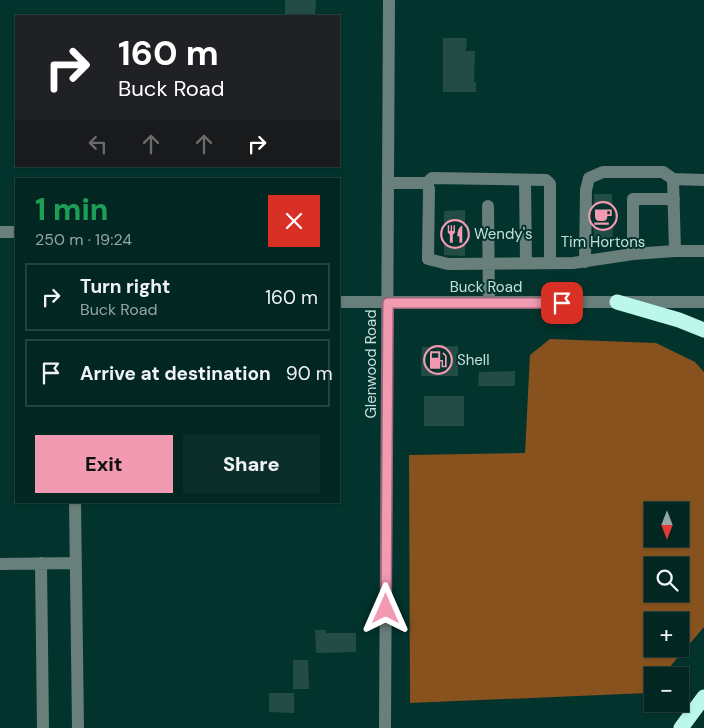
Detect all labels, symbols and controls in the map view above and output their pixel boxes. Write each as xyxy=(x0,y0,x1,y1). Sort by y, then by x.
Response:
text: 160 m xyxy=(118,30,219,76)
icon: right xyxy=(35,35,100,100)
text: Buck Road xyxy=(118,74,225,103)
icon: left xyxy=(84,130,112,158)
icon: ahead xyxy=(137,130,165,158)
icon: ahead xyxy=(190,130,218,158)
icon: right xyxy=(243,130,271,158)
text: 1 min xyxy=(35,190,108,229)
button: close xyxy=(268,195,320,247)
cafe icon: Tim Hortons xyxy=(588,201,618,231)
restaurant icon: Wendy's xyxy=(440,219,470,249)
place label: Wendy's xyxy=(474,224,533,244)
text: 250 m · 19:24 xyxy=(35,229,132,250)
place label: Tim Hortons xyxy=(561,232,645,252)
text: Turn right xyxy=(80,274,170,299)
street label: Buck Road xyxy=(450,277,522,297)
pin xyxy=(541,282,583,324)
icon: right xyxy=(37,283,65,311)
text: 160 m xyxy=(265,285,318,310)
icon: arrive xyxy=(548,289,576,317)
text: Buck Road xyxy=(80,299,158,320)
street label: Glenwood Road xyxy=(361,309,381,419)
fuel station icon: Shell xyxy=(423,345,453,375)
place label: Shell xyxy=(457,350,490,370)
icon: arrive xyxy=(37,359,65,387)
text: Arrive at destination xyxy=(80,361,271,386)
text: 90 m xyxy=(286,361,333,386)
button: Exit xyxy=(35,435,173,493)
button: Share xyxy=(183,435,320,493)
north arrow xyxy=(644,502,689,548)
map controls xyxy=(644,502,689,712)
button: search xyxy=(644,557,689,602)
position arrow xyxy=(359,582,411,634)
button: + xyxy=(644,612,689,657)
button: − xyxy=(644,667,689,712)

